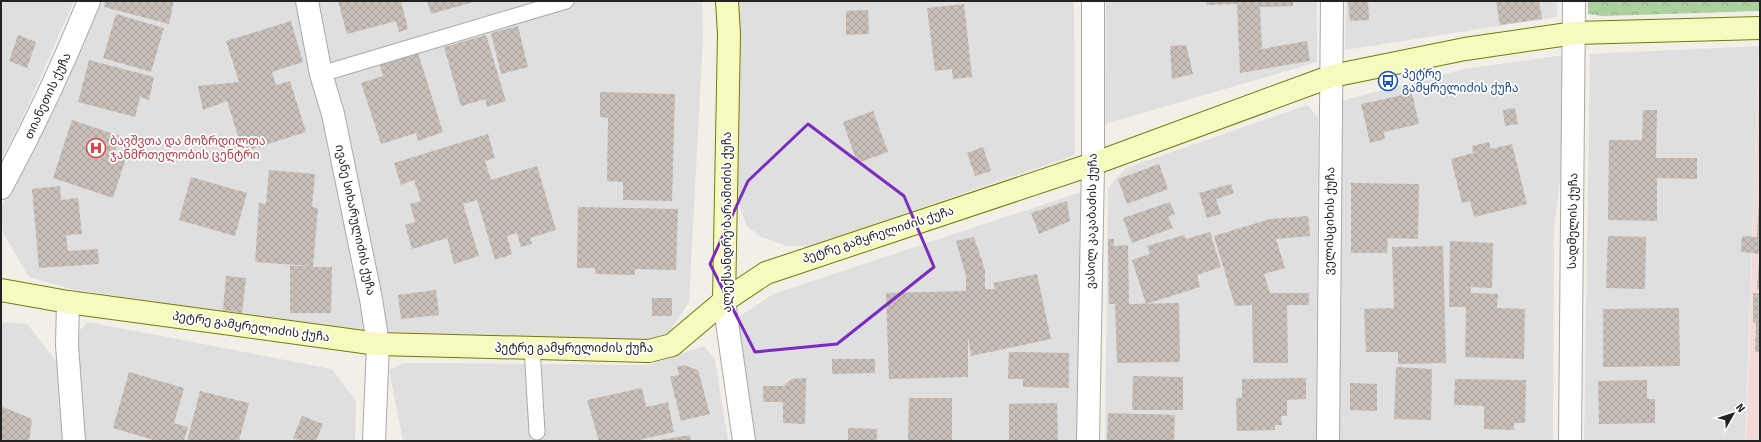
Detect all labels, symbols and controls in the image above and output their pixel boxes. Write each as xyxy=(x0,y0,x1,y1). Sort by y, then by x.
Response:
street label: თიანეთის ქუჩა xyxy=(21,50,75,142)
place label: პეტრე გამყრელიძის ქუჩა xyxy=(1402,67,1519,96)
bus stop icon: პეტრე გამყრელიძის ქუჩა xyxy=(1377,70,1399,92)
street label: ალექსანდრე ბარამიძის ქუჩა xyxy=(720,132,735,312)
place label: ბავშვთა და მოზრდილთა ჯანმრთელობის ცენტრი xyxy=(110,134,265,163)
hospital icon: ბავშვთა და მოზრდილთა ჯანმრთელობის ცენტრი xyxy=(85,137,107,159)
street label: ივანე სიხარულიძის ქუჩა xyxy=(332,143,378,297)
street label: ვასილ კაკაბაძის ქუჩა xyxy=(1083,153,1101,289)
street label: ველისციხის ქუჩა xyxy=(1322,167,1338,275)
street label: სადმელის ქუჩა xyxy=(1565,173,1581,269)
street label: პეტრე გამყრელიძის ქუჩა xyxy=(800,203,956,267)
street label: პეტრე გამყრელიძის ქუჩა xyxy=(171,309,331,345)
street label: პეტრე გამყრელიძის ქუჩა xyxy=(495,341,653,356)
north arrow xyxy=(1713,394,1753,434)
text: N xyxy=(1733,401,1748,415)

